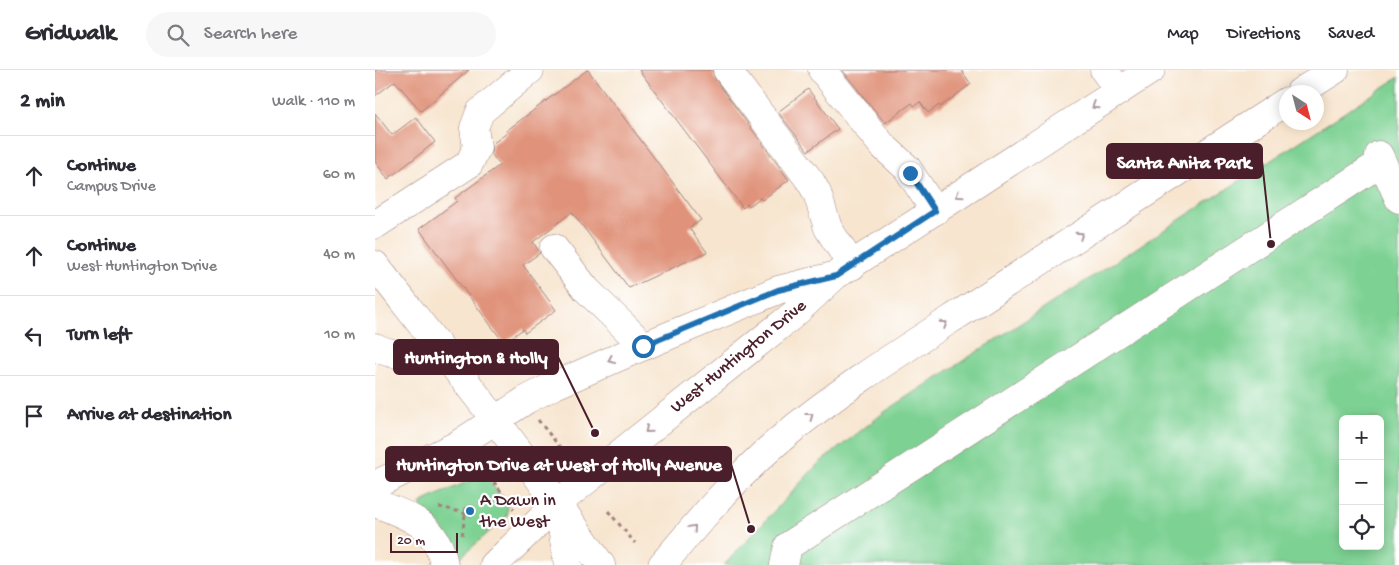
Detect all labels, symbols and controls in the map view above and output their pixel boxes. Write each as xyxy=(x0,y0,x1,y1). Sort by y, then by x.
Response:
search box xyxy=(146,12,496,57)
text: Gridwalk xyxy=(25,20,116,49)
icon: search xyxy=(164,21,192,49)
text: Search here xyxy=(204,23,297,46)
text: Map xyxy=(1167,24,1199,45)
text: Directions xyxy=(1227,24,1300,45)
text: Saved xyxy=(1328,24,1374,45)
north arrow xyxy=(1279,85,1324,130)
text: 2 min xyxy=(20,90,65,115)
text: Walk · 110 m xyxy=(272,93,355,112)
one-way arrow xyxy=(1091,100,1101,109)
callout: Santa Anita Park xyxy=(1107,144,1262,178)
text: Santa Anita Park xyxy=(1117,153,1254,176)
text: Continue xyxy=(67,155,136,178)
icon: ahead xyxy=(20,162,48,190)
route end xyxy=(899,162,922,185)
text: 60 m xyxy=(323,166,355,185)
text: Campus Drive xyxy=(67,178,156,197)
one-way arrow xyxy=(955,189,965,198)
one-way arrow xyxy=(1075,232,1084,241)
text: Continue xyxy=(67,235,136,258)
icon: ahead xyxy=(20,242,48,270)
text: 40 m xyxy=(323,246,355,265)
text: West Huntington Drive xyxy=(67,258,217,277)
street label: West Huntington Drive xyxy=(667,295,812,418)
one-way arrow xyxy=(939,320,948,330)
icon: left xyxy=(20,322,48,350)
text: Turn left xyxy=(67,324,131,347)
text: 10 m xyxy=(324,326,355,345)
route start xyxy=(632,335,655,358)
callout: Huntington & Holly xyxy=(394,340,558,374)
text: Huntington & Holly xyxy=(404,348,548,371)
one-way arrow xyxy=(607,353,616,364)
icon: arrive xyxy=(20,402,48,430)
text: Arrive at destination xyxy=(67,404,231,427)
one-way arrow xyxy=(804,413,813,421)
map controls xyxy=(1339,415,1384,550)
button: + xyxy=(1339,415,1384,460)
one-way arrow xyxy=(645,425,654,433)
callout: Huntington Drive at West of Holly Avenue xyxy=(386,447,731,481)
text: Huntington Drive at West of Holly Avenue xyxy=(396,455,723,478)
button: − xyxy=(1339,460,1384,505)
place label: A Dawn in the West xyxy=(479,491,556,533)
marker: A Dawn in the West xyxy=(464,505,476,517)
button: locate xyxy=(1339,505,1384,550)
one-way arrow xyxy=(688,525,696,534)
scale bar xyxy=(390,530,457,553)
text: 20 m xyxy=(397,533,425,550)

